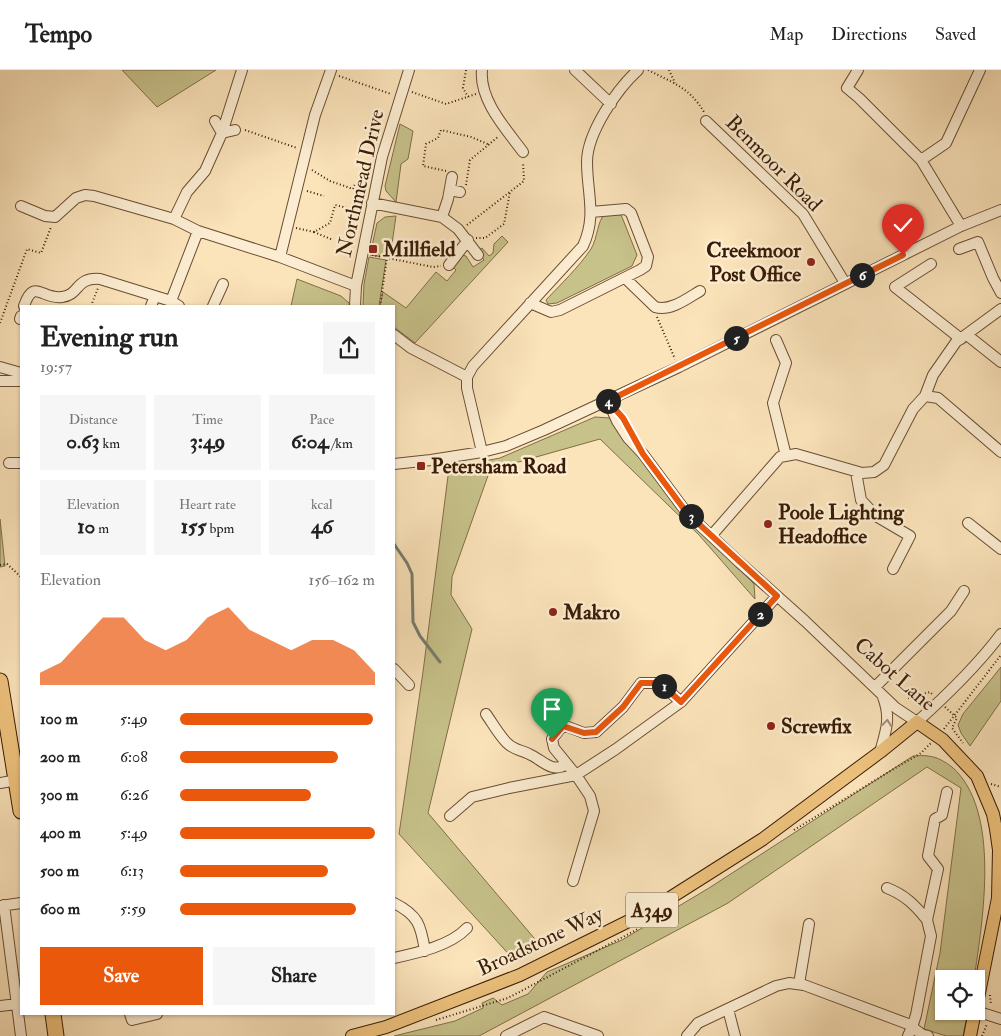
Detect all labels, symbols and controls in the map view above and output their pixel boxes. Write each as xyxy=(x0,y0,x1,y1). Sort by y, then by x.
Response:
text: Tempo xyxy=(25,19,92,50)
text: Map xyxy=(770,23,803,46)
text: Directions xyxy=(831,23,907,46)
text: Saved xyxy=(935,23,976,46)
street label: Northmead Drive xyxy=(330,107,391,259)
street label: Benmoor Road xyxy=(720,109,828,218)
pin xyxy=(882,204,924,255)
icon: check xyxy=(889,211,917,239)
place label: Millfield xyxy=(382,236,456,263)
place label: Creekmoor Post Office xyxy=(706,237,802,288)
marker: Millfield xyxy=(367,243,379,255)
marker: Creekmoor Post Office xyxy=(805,256,817,268)
pin: 6 xyxy=(850,262,874,288)
text: 6 xyxy=(859,267,866,284)
text: Evening run xyxy=(40,320,178,355)
button: share xyxy=(323,322,375,374)
pin: 5 xyxy=(724,326,748,350)
text: 5 xyxy=(733,330,740,347)
text: 19:57 xyxy=(40,357,72,377)
pin: 4 xyxy=(596,388,620,414)
text: 4 xyxy=(605,393,612,410)
text: Distance xyxy=(69,411,118,428)
text: Time xyxy=(192,411,223,428)
text: Pace xyxy=(309,411,334,428)
text: 0.63 xyxy=(66,428,100,455)
text: 3:49 xyxy=(190,428,225,455)
text: 6:04 xyxy=(291,428,329,455)
text: km xyxy=(100,435,120,452)
text: /km xyxy=(329,435,353,452)
place label: Petersham Road xyxy=(431,453,567,480)
marker: Petersham Road xyxy=(415,460,427,472)
text: Elevation xyxy=(66,496,120,513)
text: Heart rate xyxy=(179,496,236,513)
text: kcal xyxy=(311,496,333,513)
place label: Poole Lighting Headoffice xyxy=(778,499,905,550)
pin: 3 xyxy=(678,504,704,528)
text: 3 xyxy=(689,508,694,525)
text: 10 xyxy=(77,513,95,540)
text: 155 xyxy=(181,513,207,540)
text: 46 xyxy=(311,513,333,540)
marker: Poole Lighting Headoffice xyxy=(762,518,774,530)
text: m xyxy=(95,520,109,537)
text: bpm xyxy=(207,520,234,537)
text: Elevation xyxy=(40,570,101,590)
text: 156–162 m xyxy=(309,570,375,590)
place label: Makro xyxy=(562,599,620,626)
pin: 2 xyxy=(748,602,772,626)
marker: Makro xyxy=(547,606,559,618)
text: 2 xyxy=(757,606,764,623)
street label: Cabot Lane xyxy=(848,632,941,717)
pin: 1 xyxy=(652,674,676,698)
text: 1 xyxy=(662,678,667,695)
pin xyxy=(531,688,573,739)
icon: arrive xyxy=(538,695,566,723)
text: 100 m xyxy=(40,709,78,729)
text: 5:49 xyxy=(120,709,148,729)
place label: Screwfix xyxy=(781,713,852,740)
one-way arrow xyxy=(881,718,892,726)
marker: Screwfix xyxy=(765,720,777,732)
text: 200 m xyxy=(40,747,80,767)
text: 6:08 xyxy=(120,747,148,767)
text: 300 m xyxy=(40,785,78,805)
text: 6:26 xyxy=(120,785,148,805)
text: 400 m xyxy=(40,823,81,843)
text: 5:49 xyxy=(120,823,148,843)
text: 500 m xyxy=(40,861,79,881)
text: 6:13 xyxy=(120,861,144,881)
road number: A349 xyxy=(626,892,678,928)
text: 600 m xyxy=(40,899,80,919)
text: 5:59 xyxy=(120,899,146,919)
street label: Broadstone Way xyxy=(473,900,608,982)
button: Save xyxy=(40,947,203,1005)
button: Share xyxy=(213,947,375,1005)
map controls xyxy=(935,970,985,1020)
button: locate xyxy=(935,970,985,1020)

